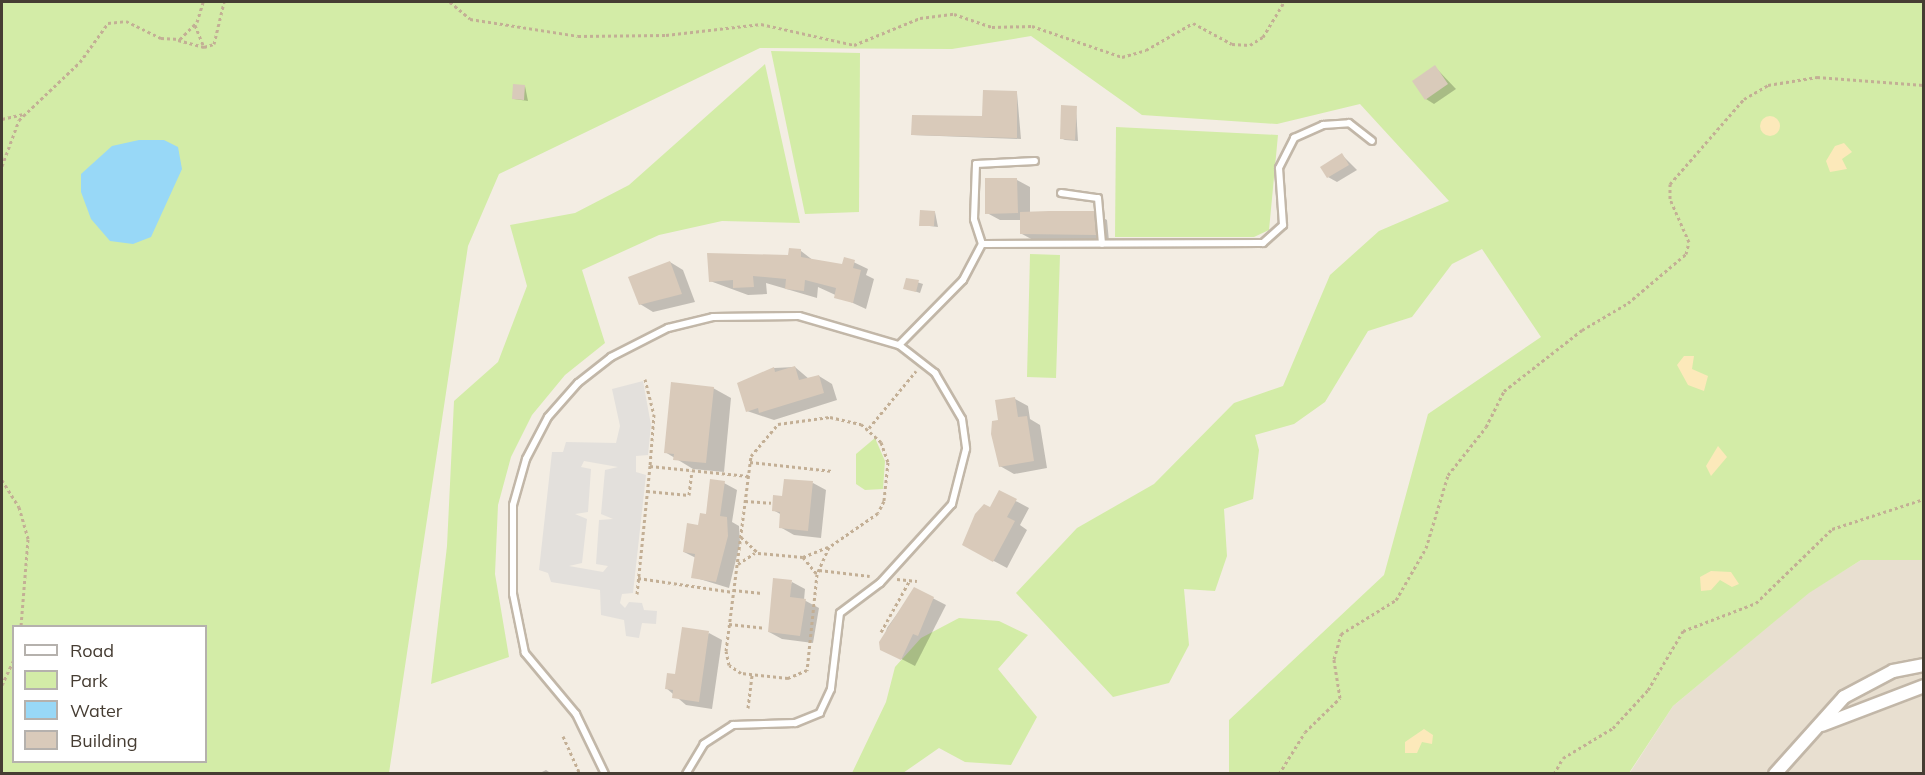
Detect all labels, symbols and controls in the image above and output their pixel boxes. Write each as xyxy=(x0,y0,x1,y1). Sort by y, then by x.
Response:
legend xyxy=(12,625,207,763)
text: Road xyxy=(70,639,114,662)
text: Park xyxy=(70,669,108,692)
text: Water xyxy=(70,699,122,722)
text: Building xyxy=(70,729,138,752)

